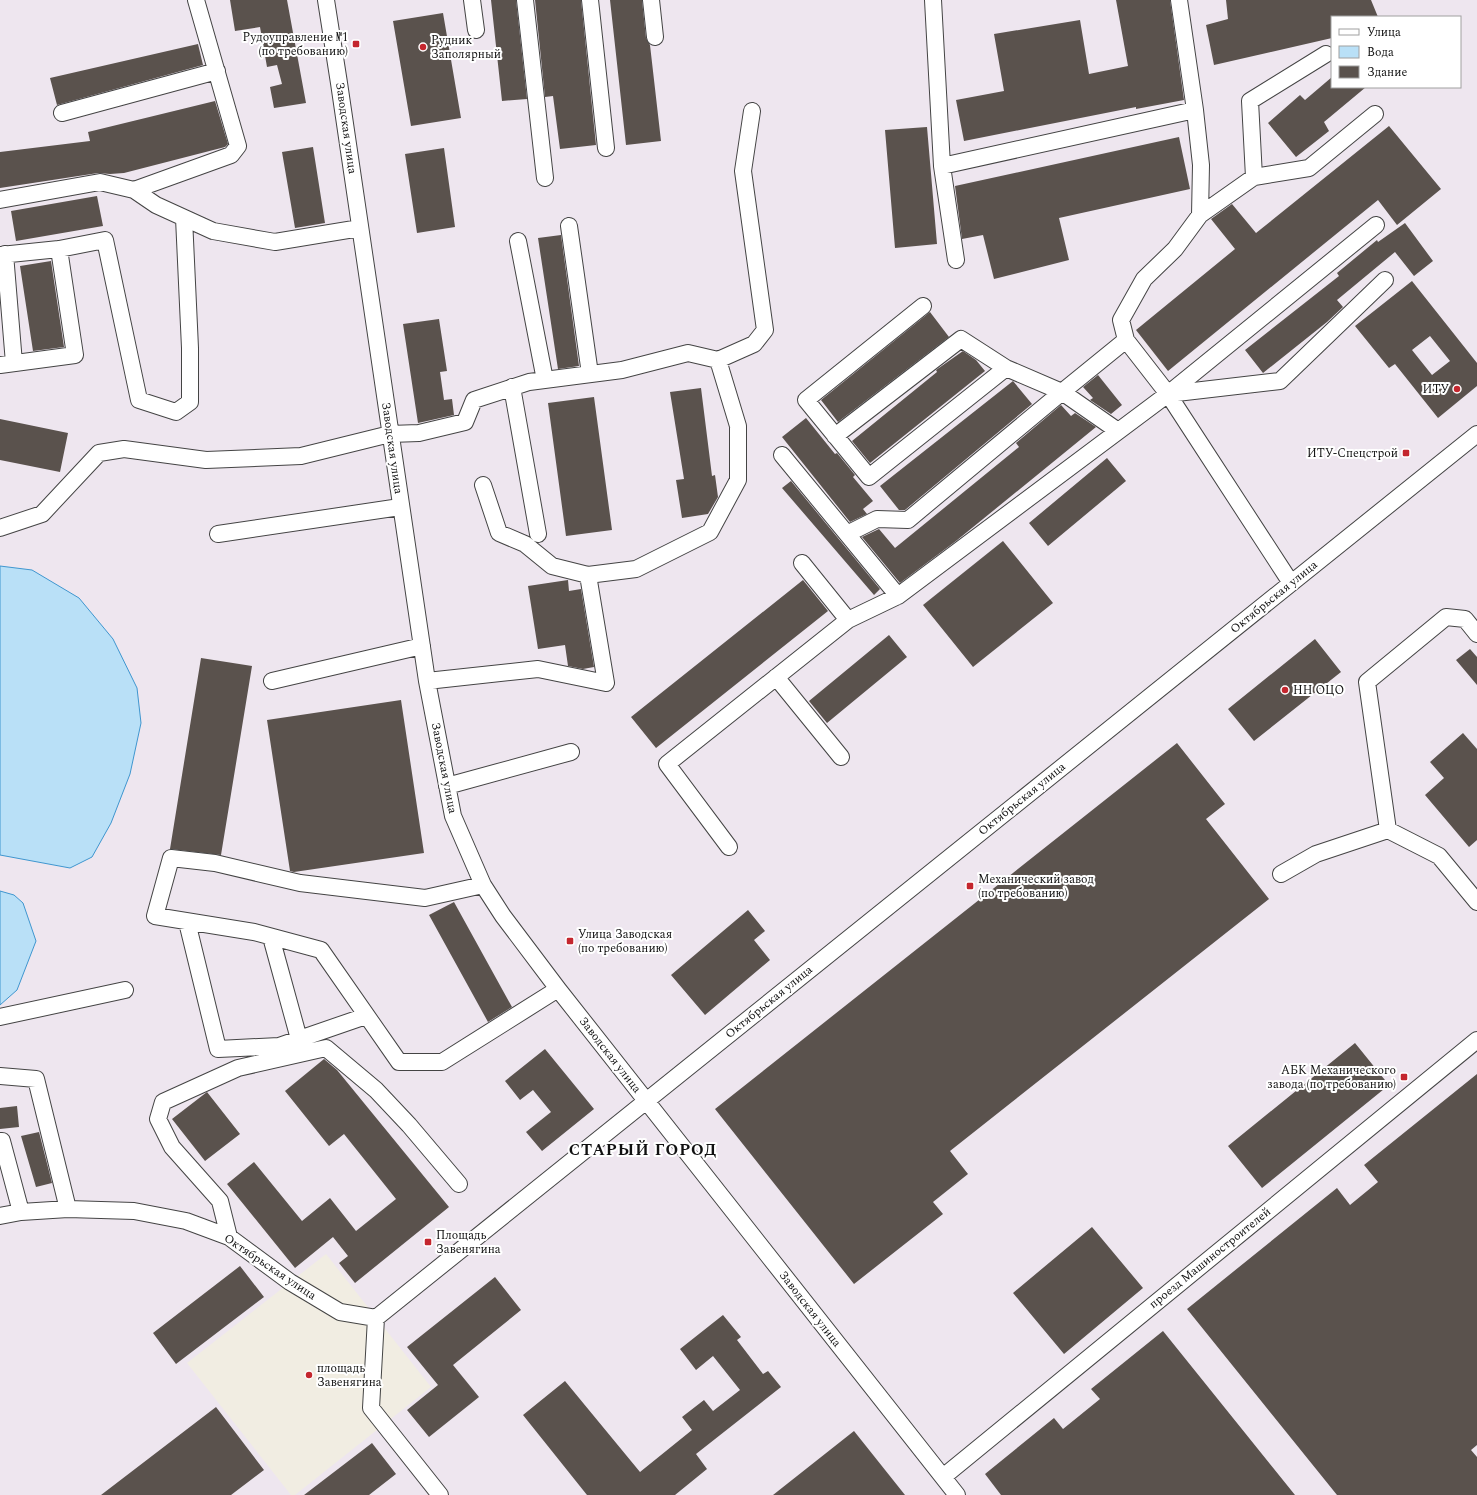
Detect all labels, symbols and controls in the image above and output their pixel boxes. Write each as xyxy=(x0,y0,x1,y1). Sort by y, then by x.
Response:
legend xyxy=(1331,16,1461,88)
text: Улица xyxy=(1367,23,1401,42)
place label: Рудоуправление №1 (по требованию) xyxy=(243,28,348,61)
place label: Рудник Заполярный xyxy=(431,31,501,64)
marker: Рудоуправление №1 (по требованию) xyxy=(351,39,361,49)
marker: Рудник Заполярный xyxy=(418,42,428,52)
text: Вода xyxy=(1367,43,1394,62)
text: Здание xyxy=(1367,63,1407,82)
street label: Заводская улица xyxy=(330,81,362,175)
place label: ИТУ xyxy=(1423,380,1449,399)
marker: ИТУ xyxy=(1452,384,1462,394)
street label: Заводская улица xyxy=(376,401,408,495)
place label: ИТУ-Спецстрой xyxy=(1307,444,1398,463)
marker: ИТУ-Спецстрой xyxy=(1401,448,1411,458)
street label: Октябрьская улица xyxy=(1226,556,1322,638)
place label: НН ОЦО xyxy=(1293,681,1344,700)
marker: НН ОЦО xyxy=(1280,685,1290,695)
street label: Заводская улица xyxy=(426,721,462,815)
street label: Октябрьская улица xyxy=(974,758,1070,840)
place label: Механический завод (по требованию) xyxy=(978,870,1094,903)
marker: Механический завод (по требованию) xyxy=(965,881,975,891)
place label: Улица Заводская (по требованию) xyxy=(578,925,672,958)
marker: Улица Заводская (по требованию) xyxy=(565,936,575,946)
street label: Октябрьская улица xyxy=(721,961,817,1043)
street label: Заводская улица xyxy=(574,1013,646,1097)
place label: АБК Механического завода (по требованию) xyxy=(1267,1061,1396,1094)
marker: АБК Механического завода (по требованию) xyxy=(1399,1072,1409,1082)
district label: СТАРЫЙ ГОРОД xyxy=(569,1138,717,1162)
street label: проезд Машиностроителей xyxy=(1145,1203,1275,1313)
place label: Площадь Завенягина xyxy=(436,1226,501,1259)
street label: Октябрьская улица xyxy=(220,1229,320,1305)
marker: Площадь Завенягина xyxy=(423,1237,433,1247)
street label: Заводская улица xyxy=(774,1267,846,1351)
place label: площадь Завенягина xyxy=(317,1359,382,1392)
marker: площадь Завенягина xyxy=(304,1370,314,1380)

